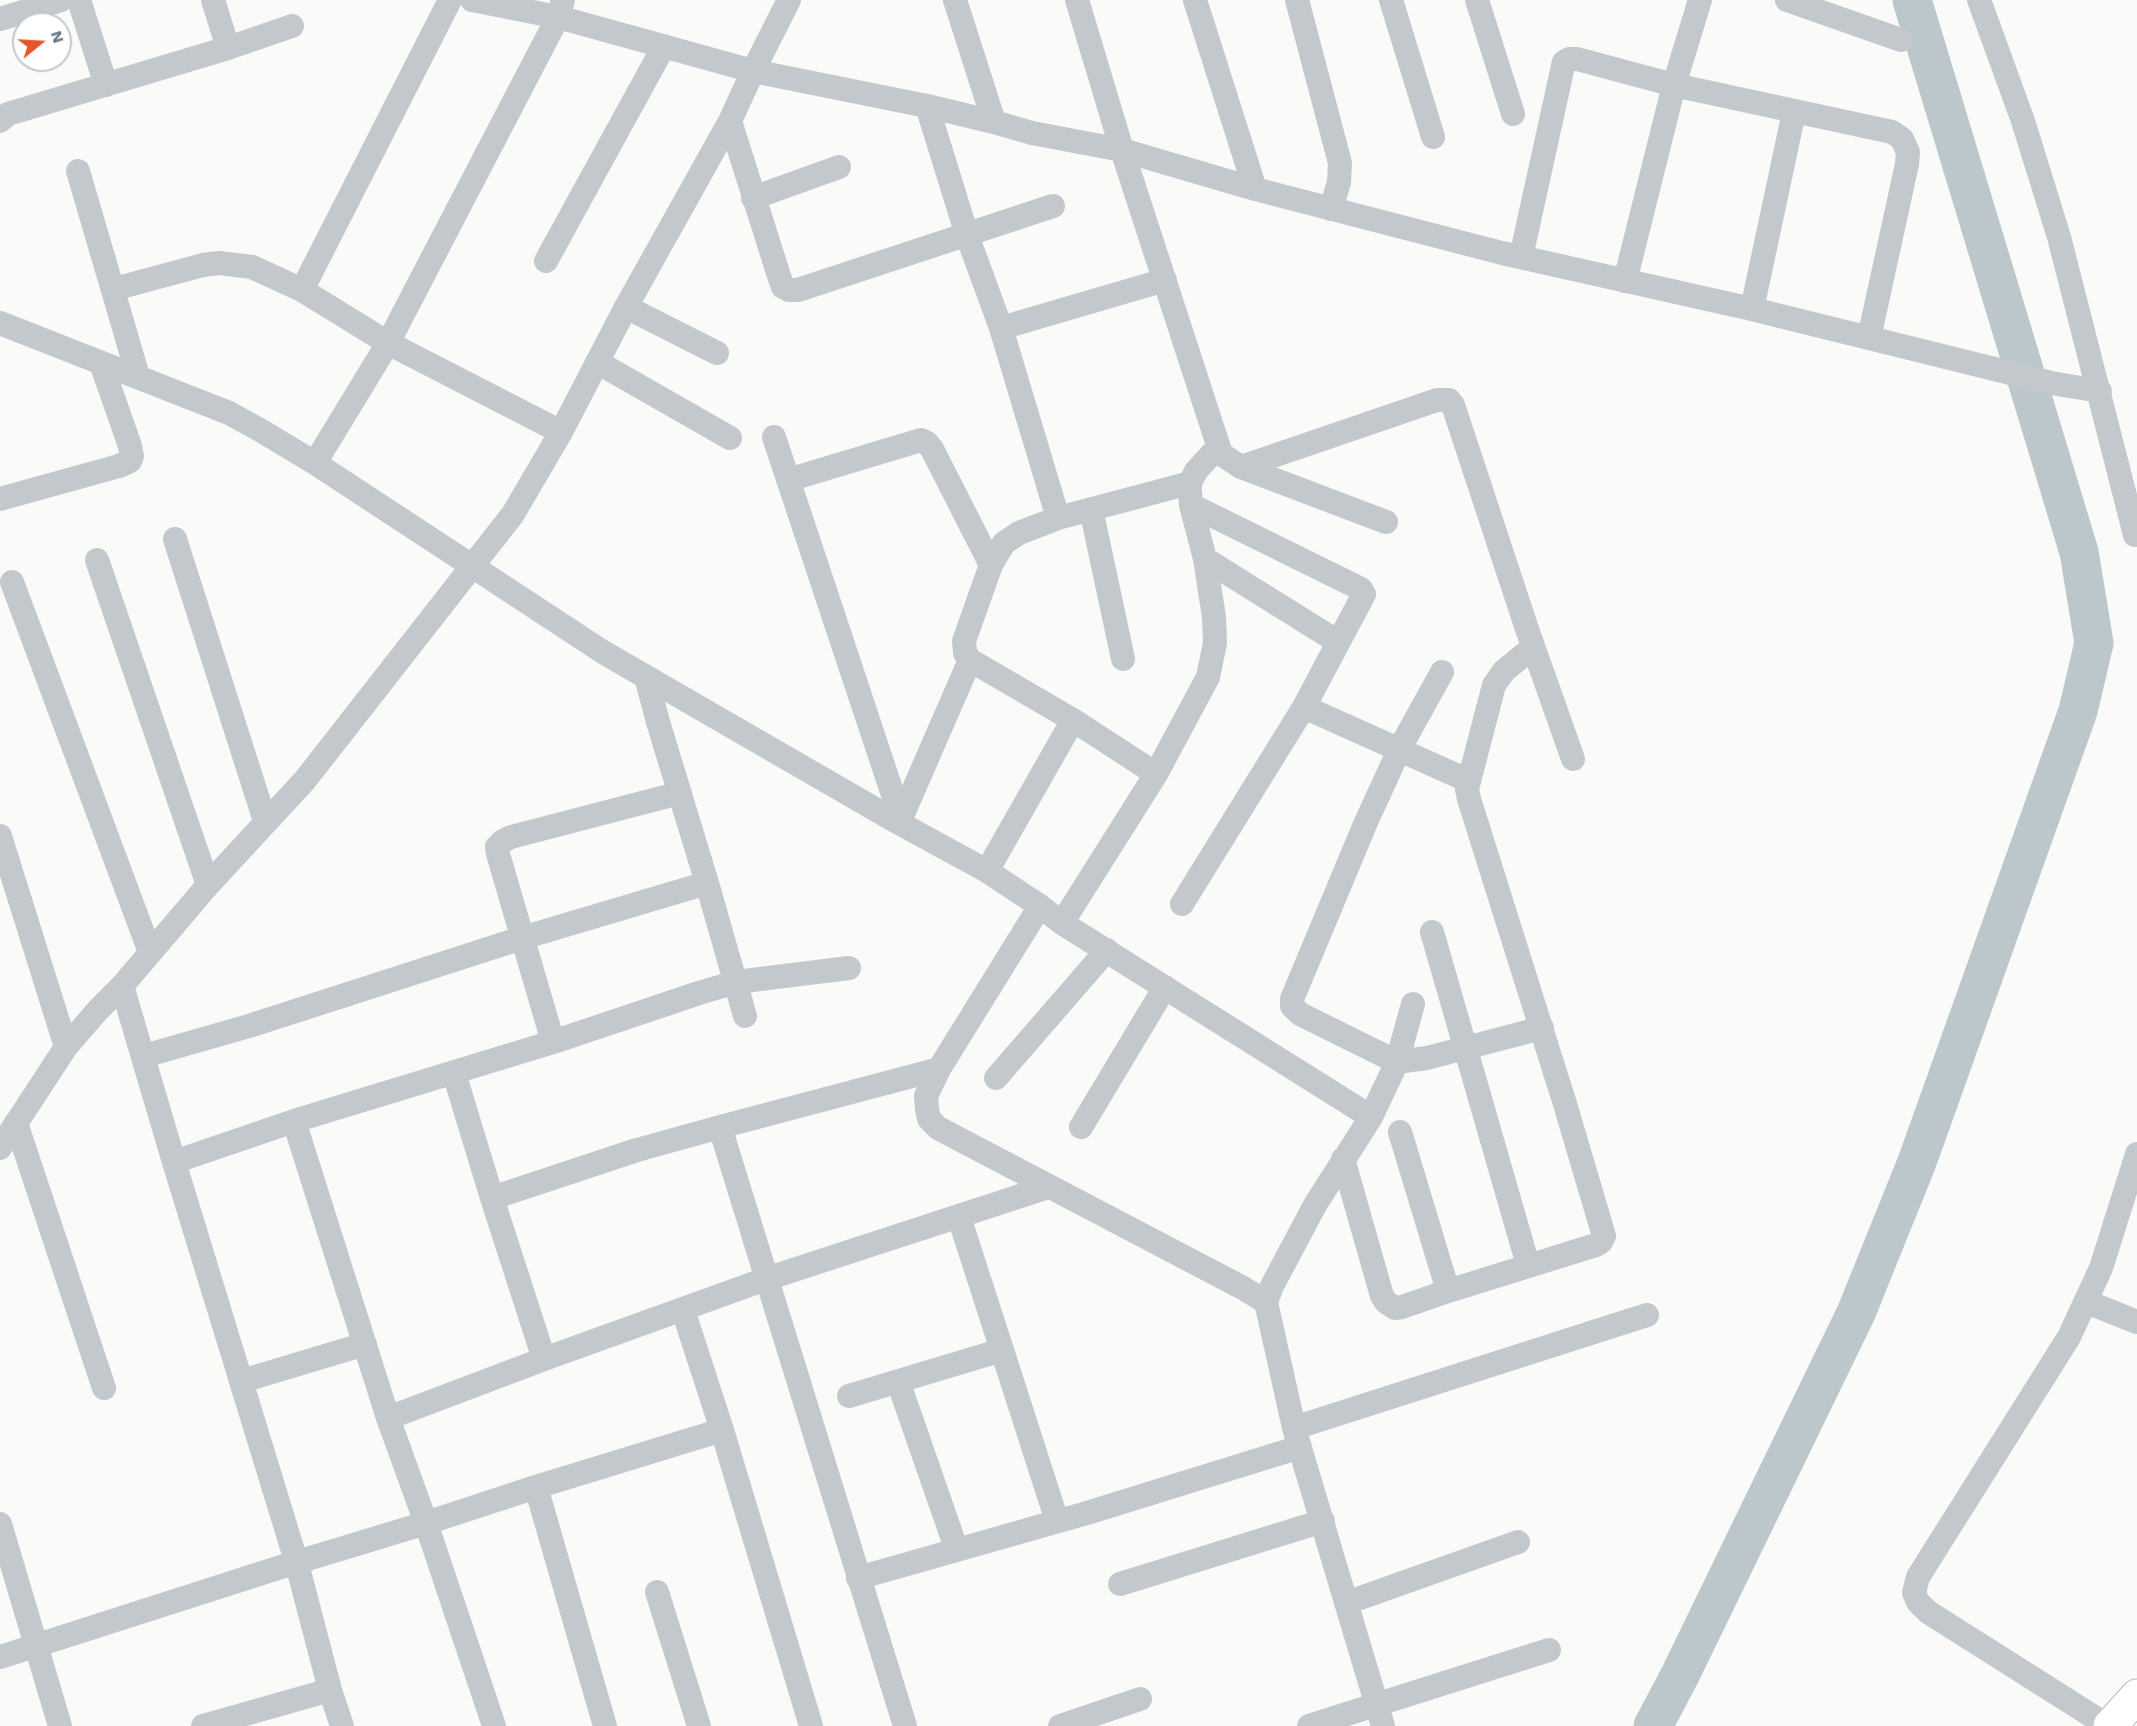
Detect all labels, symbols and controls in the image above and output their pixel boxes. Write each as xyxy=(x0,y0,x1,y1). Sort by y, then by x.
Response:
north arrow xyxy=(12,12,72,72)
text: N xyxy=(47,28,69,45)

